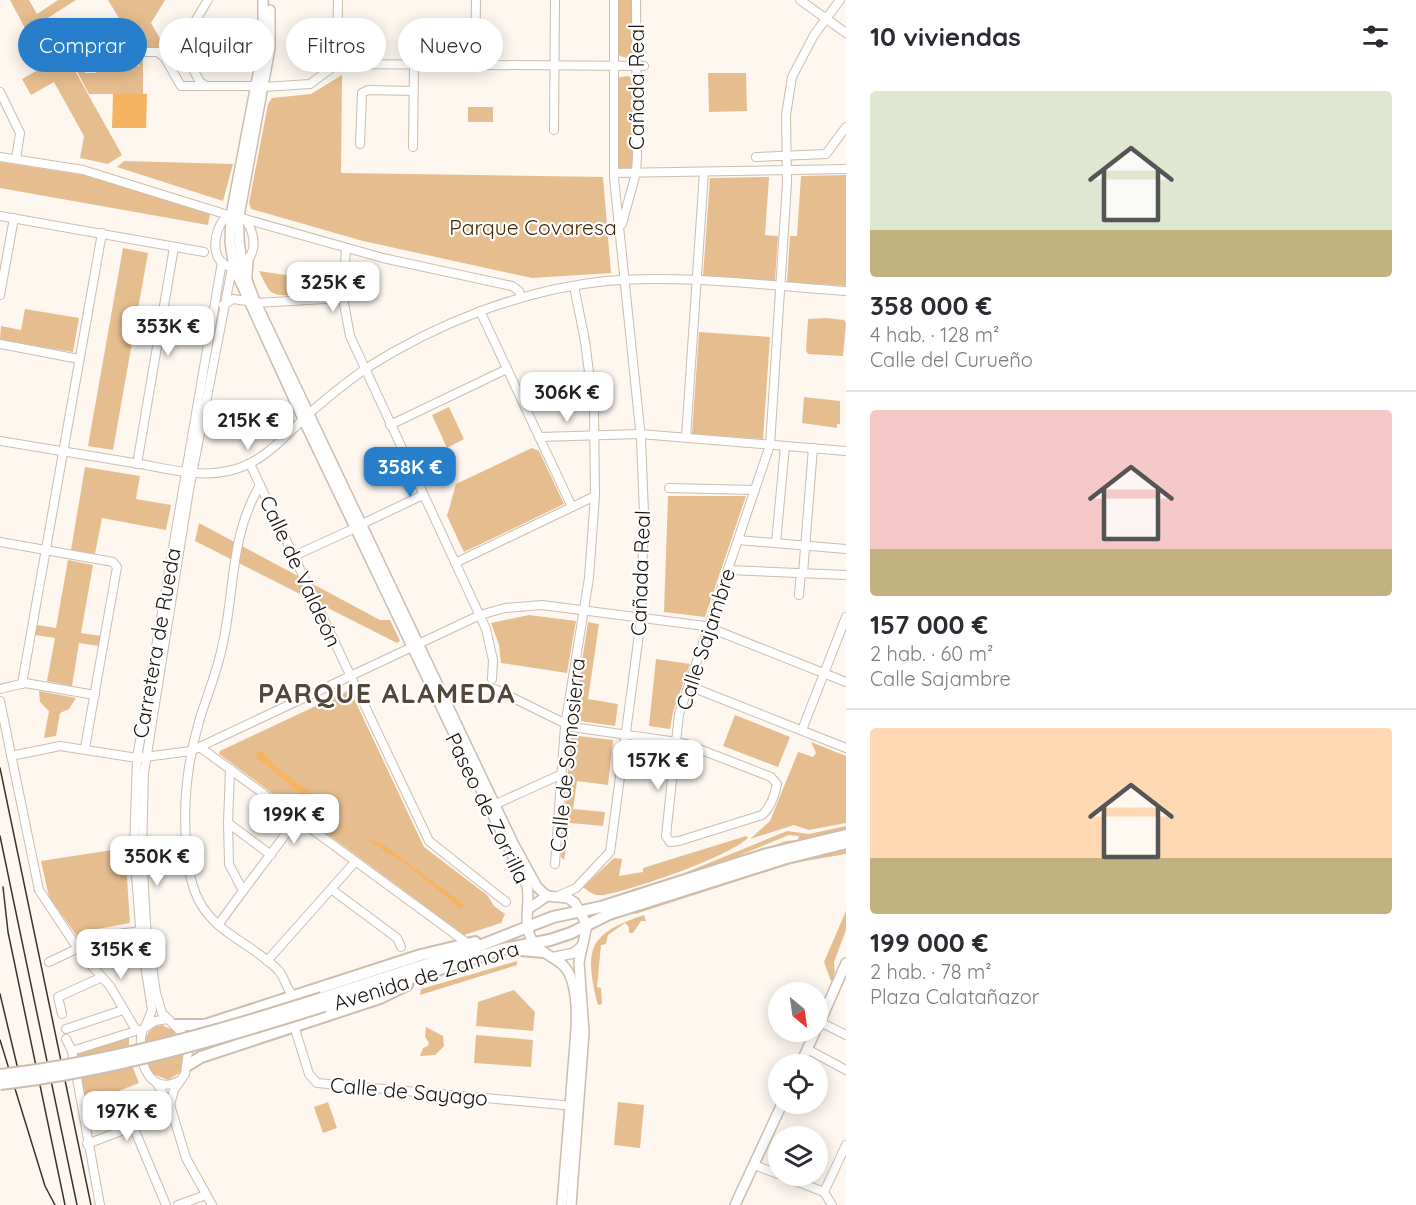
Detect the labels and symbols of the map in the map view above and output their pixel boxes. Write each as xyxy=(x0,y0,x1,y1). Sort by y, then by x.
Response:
street label: Cañada Real xyxy=(623,24,649,150)
park label: Parque Covaresa xyxy=(449,214,617,240)
pin: 325K € xyxy=(284,262,382,313)
pin: 353K € xyxy=(119,306,217,357)
pin: 306K € xyxy=(518,372,616,423)
pin: 215K € xyxy=(199,400,297,451)
pin: 358K € xyxy=(361,447,459,498)
street label: Calle de Valdeón xyxy=(255,491,347,651)
street label: Cañada Real xyxy=(625,510,655,636)
street label: Carretera de Rueda xyxy=(126,546,186,740)
street label: Calle Sajambre xyxy=(670,565,740,713)
street label: Calle de Somosierra xyxy=(544,657,590,853)
district label: PARQUE ALAMEDA xyxy=(258,676,516,710)
street label: Paseo de Zorrilla xyxy=(440,728,536,888)
pin: 157K € xyxy=(609,740,707,791)
pin: 199K € xyxy=(245,794,343,845)
pin: 350K € xyxy=(108,836,206,887)
pin: 315K € xyxy=(72,929,170,980)
street label: Avenida de Zamora xyxy=(330,934,522,1016)
north arrow xyxy=(768,982,828,1042)
street label: Calle de Sayago xyxy=(329,1071,489,1111)
pin: 197K € xyxy=(78,1091,176,1142)

